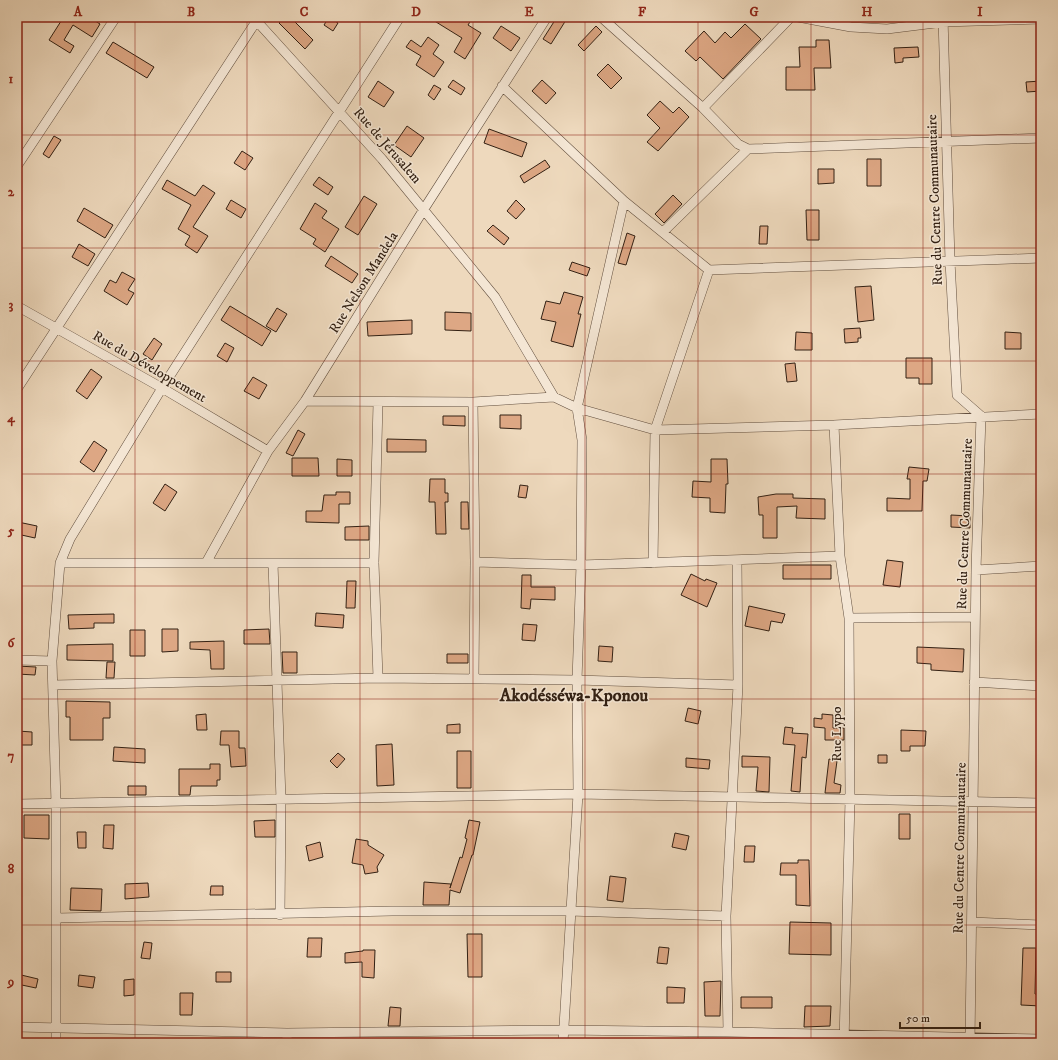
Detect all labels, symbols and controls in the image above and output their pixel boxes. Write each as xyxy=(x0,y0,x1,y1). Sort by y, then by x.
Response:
text: A xyxy=(73,4,83,20)
text: B xyxy=(187,4,195,20)
text: C xyxy=(300,4,309,20)
text: D xyxy=(411,4,421,20)
text: E xyxy=(524,4,534,20)
text: F xyxy=(638,4,647,20)
text: G xyxy=(749,4,759,20)
text: H xyxy=(862,4,873,20)
text: I xyxy=(977,4,983,20)
text: 1 xyxy=(9,71,14,87)
street label: Rue de Jérusalem xyxy=(349,104,425,188)
street label: Rue du Centre Communautaire xyxy=(923,114,947,286)
text: 2 xyxy=(8,184,15,200)
street label: Rue Nelson Mandela xyxy=(325,228,402,337)
text: 3 xyxy=(9,297,14,313)
street label: Rue du Développement xyxy=(89,327,210,407)
text: 4 xyxy=(6,410,15,427)
street label: Rue du Centre Communautaire xyxy=(953,438,977,610)
text: 5 xyxy=(7,523,15,539)
text: 6 xyxy=(8,635,16,651)
district label: Akodésséwa-Kponou xyxy=(499,685,649,707)
street label: Rue Lypo xyxy=(828,706,846,762)
text: 7 xyxy=(8,748,15,764)
street label: Rue du Centre Communautaire xyxy=(950,762,970,934)
text: 8 xyxy=(8,861,15,877)
text: 9 xyxy=(7,974,14,990)
scale bar xyxy=(900,1004,980,1030)
text: 50 m xyxy=(906,1011,930,1026)

